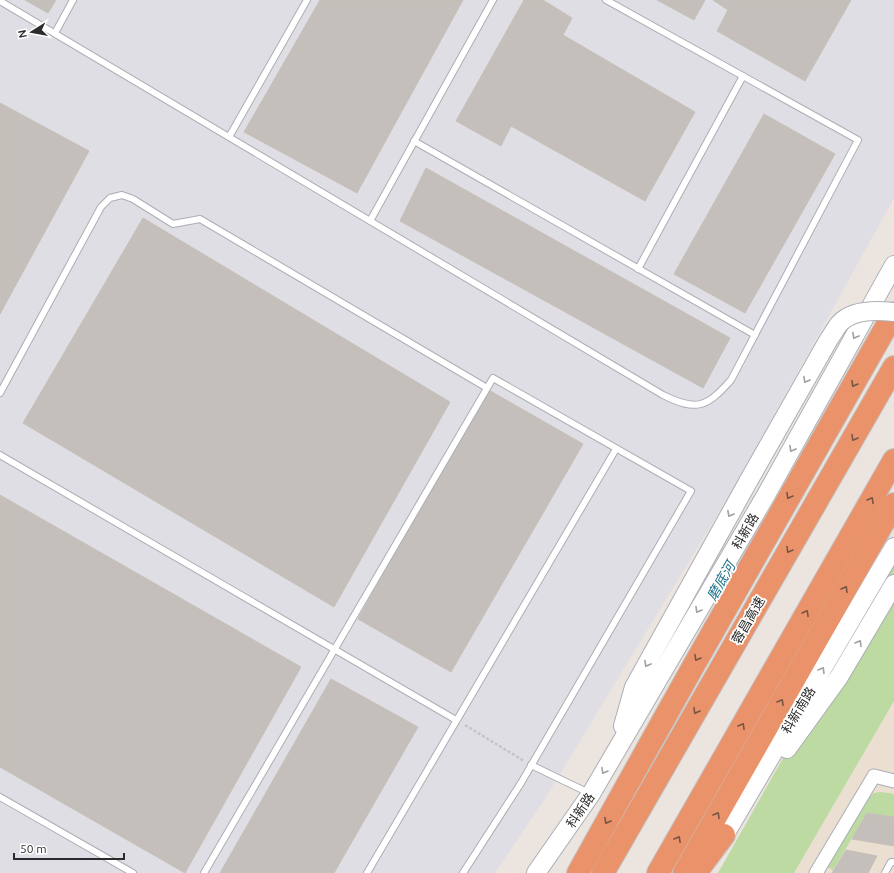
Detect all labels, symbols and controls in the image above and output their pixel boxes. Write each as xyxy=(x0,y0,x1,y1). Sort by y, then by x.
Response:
north arrow xyxy=(12,12,52,52)
text: N xyxy=(16,29,29,39)
one-way arrow xyxy=(852,332,859,339)
one-way arrow xyxy=(803,375,811,383)
one-way arrow xyxy=(851,379,858,387)
one-way arrow xyxy=(851,434,858,441)
one-way arrow xyxy=(789,445,796,452)
one-way arrow xyxy=(787,492,794,500)
one-way arrow xyxy=(866,497,873,504)
one-way arrow xyxy=(728,510,735,517)
street label: 科新路 xyxy=(729,511,761,551)
one-way arrow xyxy=(786,546,793,553)
water label: 磨底河 xyxy=(704,556,740,603)
one-way arrow xyxy=(841,586,848,593)
street label: 蓉昌高速 xyxy=(729,594,767,646)
one-way arrow xyxy=(696,606,703,613)
one-way arrow xyxy=(802,610,809,617)
one-way arrow xyxy=(855,640,862,647)
one-way arrow xyxy=(695,654,702,661)
one-way arrow xyxy=(644,660,651,667)
one-way arrow xyxy=(817,667,824,674)
street label: 科新南路 xyxy=(779,684,817,736)
one-way arrow xyxy=(776,699,784,706)
one-way arrow xyxy=(693,707,700,714)
one-way arrow xyxy=(737,723,744,730)
one-way arrow xyxy=(602,767,609,774)
street label: 科新路 xyxy=(563,790,597,830)
one-way arrow xyxy=(712,812,719,819)
one-way arrow xyxy=(604,816,611,824)
scale bar xyxy=(14,835,124,861)
one-way arrow xyxy=(673,836,680,843)
text: 50 m xyxy=(20,842,47,855)

